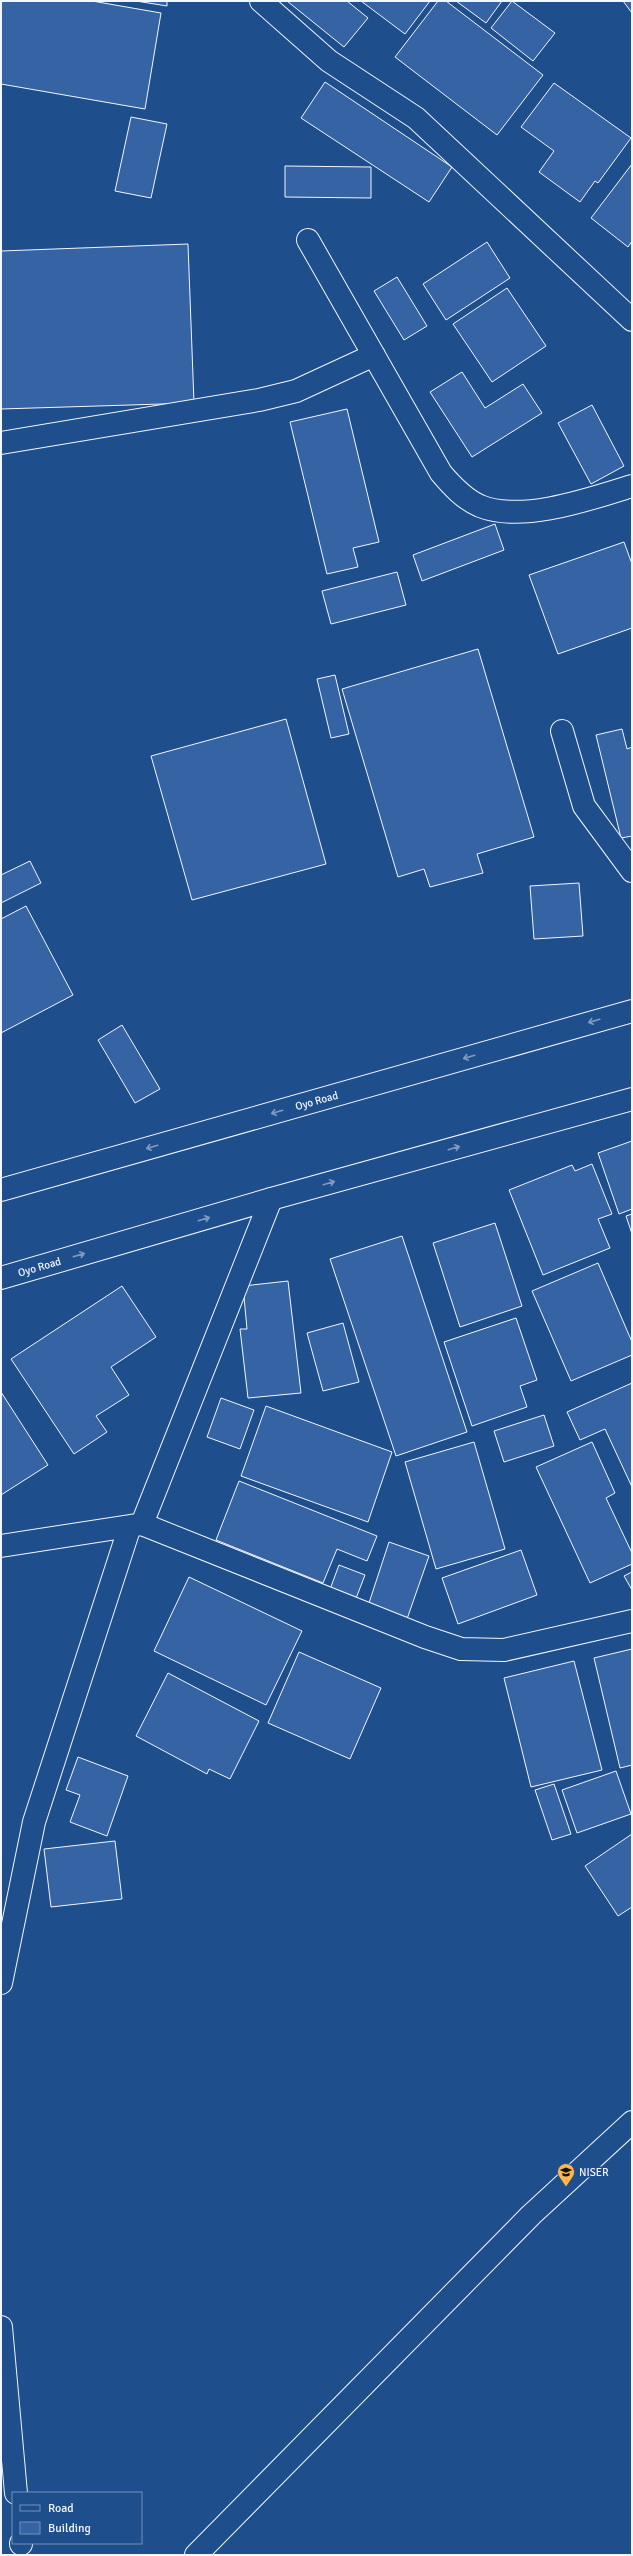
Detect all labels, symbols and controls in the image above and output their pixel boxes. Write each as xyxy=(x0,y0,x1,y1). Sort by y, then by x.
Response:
one-way arrow xyxy=(588,1018,601,1025)
one-way arrow xyxy=(463,1054,476,1061)
street label: Oyo Road xyxy=(294,1089,340,1113)
one-way arrow xyxy=(271,1109,284,1116)
one-way arrow xyxy=(146,1144,159,1151)
one-way arrow xyxy=(447,1144,460,1151)
one-way arrow xyxy=(322,1179,335,1186)
one-way arrow xyxy=(197,1215,210,1222)
one-way arrow xyxy=(72,1251,85,1258)
street label: Oyo Road xyxy=(17,1255,63,1280)
school or university icon: NISER xyxy=(556,2162,576,2187)
place label: NISER xyxy=(579,2166,609,2179)
legend xyxy=(12,2492,142,2544)
text: Road xyxy=(48,2501,74,2516)
text: Building xyxy=(48,2521,91,2536)

